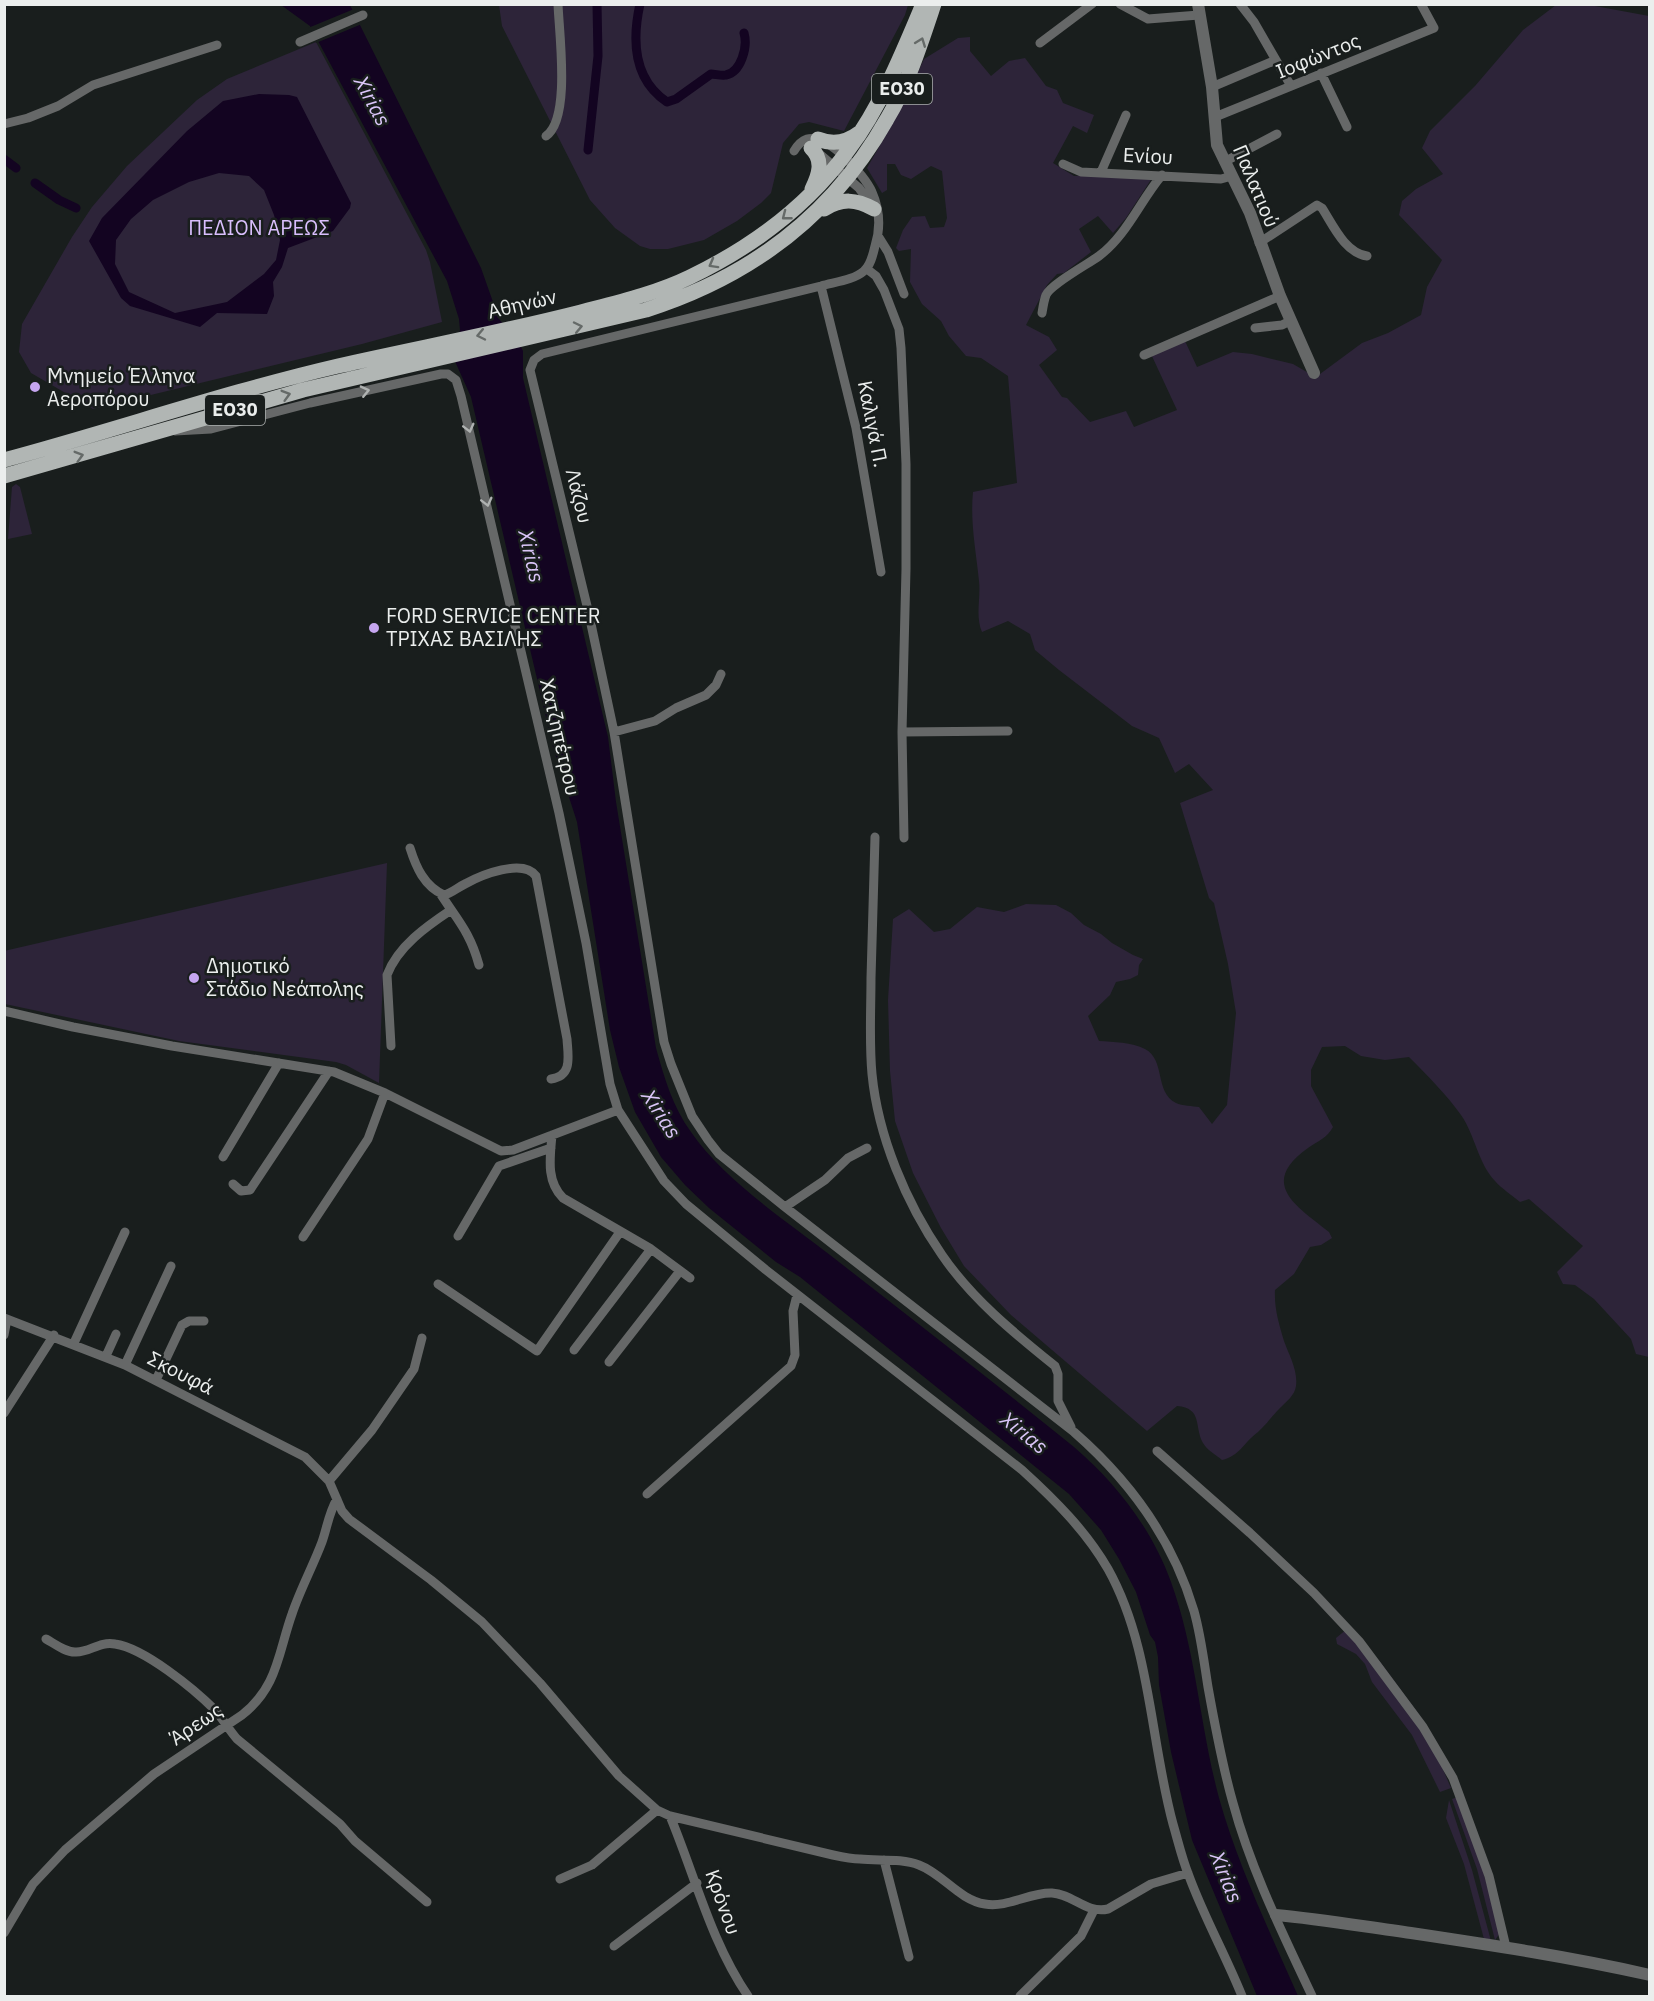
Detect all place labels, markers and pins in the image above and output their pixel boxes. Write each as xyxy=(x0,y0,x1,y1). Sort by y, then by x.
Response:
place label: Μνημείο Έλληνα Αεροπόρου xyxy=(47,362,196,412)
marker: Μνημείο Έλληνα Αεροπόρου xyxy=(28,380,42,394)
place label: FORD SERVICE CENTER ΤΡΙΧΑΣ ΒΑΣΙΛΗΣ xyxy=(386,602,601,652)
marker: FORD SERVICE CENTER ΤΡΙΧΑΣ ΒΑΣΙΛΗΣ xyxy=(367,621,381,635)
place label: Δημοτικό Στάδιο Νεάπολης xyxy=(206,952,364,1002)
marker: Δημοτικό Στάδιο Νεάπολης xyxy=(187,971,201,985)

